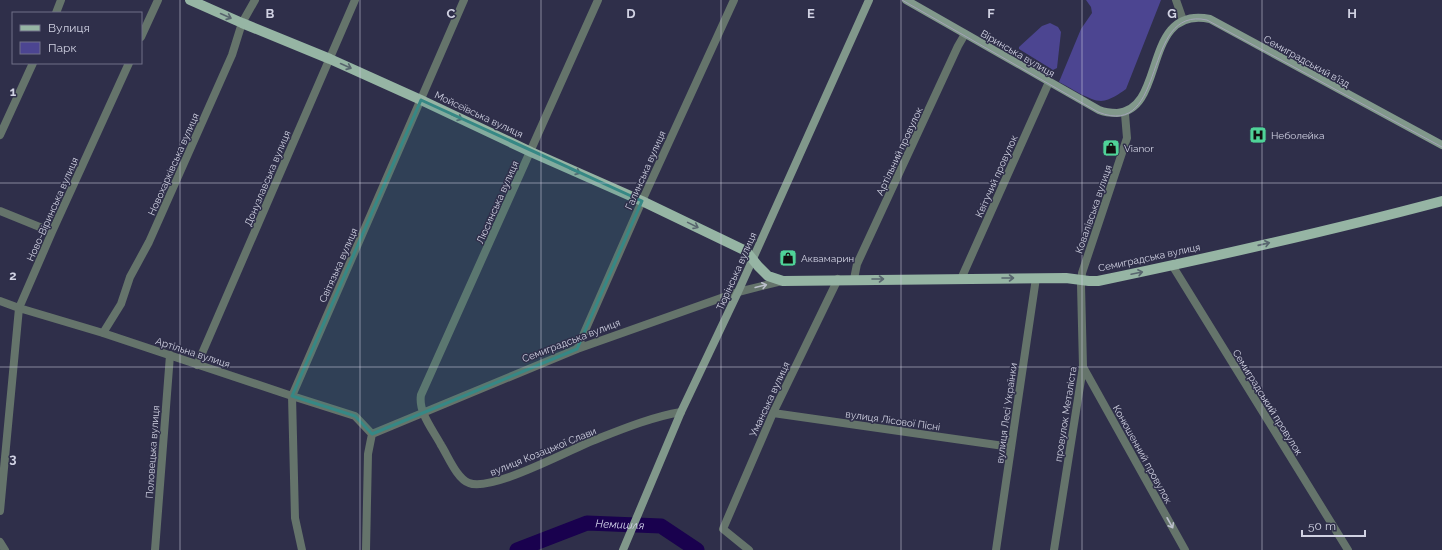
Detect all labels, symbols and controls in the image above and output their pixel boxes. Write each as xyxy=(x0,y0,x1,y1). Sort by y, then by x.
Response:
text: B xyxy=(266,6,275,21)
text: C xyxy=(447,6,456,21)
text: D xyxy=(626,6,636,21)
text: E xyxy=(807,6,815,21)
text: F xyxy=(987,6,995,21)
text: G xyxy=(1167,6,1177,21)
text: H xyxy=(1347,6,1357,21)
legend xyxy=(12,12,142,64)
one-way arrow xyxy=(219,13,231,20)
text: Вулиця xyxy=(48,21,90,35)
street label: Віринська вулиця xyxy=(979,28,1057,79)
street label: Семиградський в’їзд xyxy=(1262,33,1352,90)
text: Парк xyxy=(48,41,77,55)
one-way arrow xyxy=(339,63,351,70)
text: 1 xyxy=(10,84,17,99)
street label: Мойсеївська вулиця xyxy=(433,89,525,140)
street label: Артільний провулок xyxy=(874,105,925,197)
street label: Новохарківська вулиця xyxy=(146,111,201,217)
one-way arrow xyxy=(450,114,462,121)
hospital icon: Неболейка xyxy=(1248,125,1268,145)
street label: Донузлавська вулиця xyxy=(242,129,293,228)
street label: Галинська вулиця xyxy=(623,129,668,211)
place label: Неболейка xyxy=(1271,130,1324,141)
street label: Квітучий провулок xyxy=(973,133,1020,219)
shop icon: Vianor xyxy=(1101,138,1121,158)
place label: Vianor xyxy=(1124,143,1154,154)
street label: Ново-Віринська вулиця xyxy=(25,156,80,263)
street label: Люсинська вулиця xyxy=(474,159,521,245)
street label: Ковалівська вулиця xyxy=(1073,163,1114,255)
one-way arrow xyxy=(568,168,580,175)
one-way arrow xyxy=(686,222,698,229)
street label: Світязька вулиця xyxy=(317,226,360,304)
street label: Тюрінська вулиця xyxy=(714,231,759,312)
one-way arrow xyxy=(1257,240,1270,248)
street label: Семиградська вулиця xyxy=(1097,241,1201,274)
shop icon: Аквамарин xyxy=(778,248,798,268)
place label: Аквамарин xyxy=(801,253,854,264)
text: 2 xyxy=(9,268,17,283)
one-way arrow xyxy=(1130,268,1143,276)
one-way arrow xyxy=(871,275,884,283)
one-way arrow xyxy=(1001,275,1014,282)
one-way arrow xyxy=(754,282,767,289)
street label: Семиградська вулиця xyxy=(521,317,622,364)
street label: Артільна вулиця xyxy=(154,335,231,370)
street label: Семиградський провулок xyxy=(1230,347,1305,457)
street label: Уманська вулиця xyxy=(747,360,792,438)
street label: вулиця Лесі Українки xyxy=(994,362,1019,464)
street label: провулок Металіста xyxy=(1053,366,1078,462)
street label: Конюшенний провулок xyxy=(1111,403,1174,505)
street label: Половецька вулиця xyxy=(144,405,161,499)
street label: вулиця Лісової Пісні xyxy=(845,408,941,433)
street label: вулиця Козацької Слави xyxy=(488,425,598,478)
text: 3 xyxy=(9,451,17,466)
scale bar xyxy=(1302,512,1365,538)
water label: Немишля xyxy=(595,517,645,532)
one-way arrow xyxy=(1167,517,1175,529)
text: 50 m xyxy=(1308,519,1336,533)

